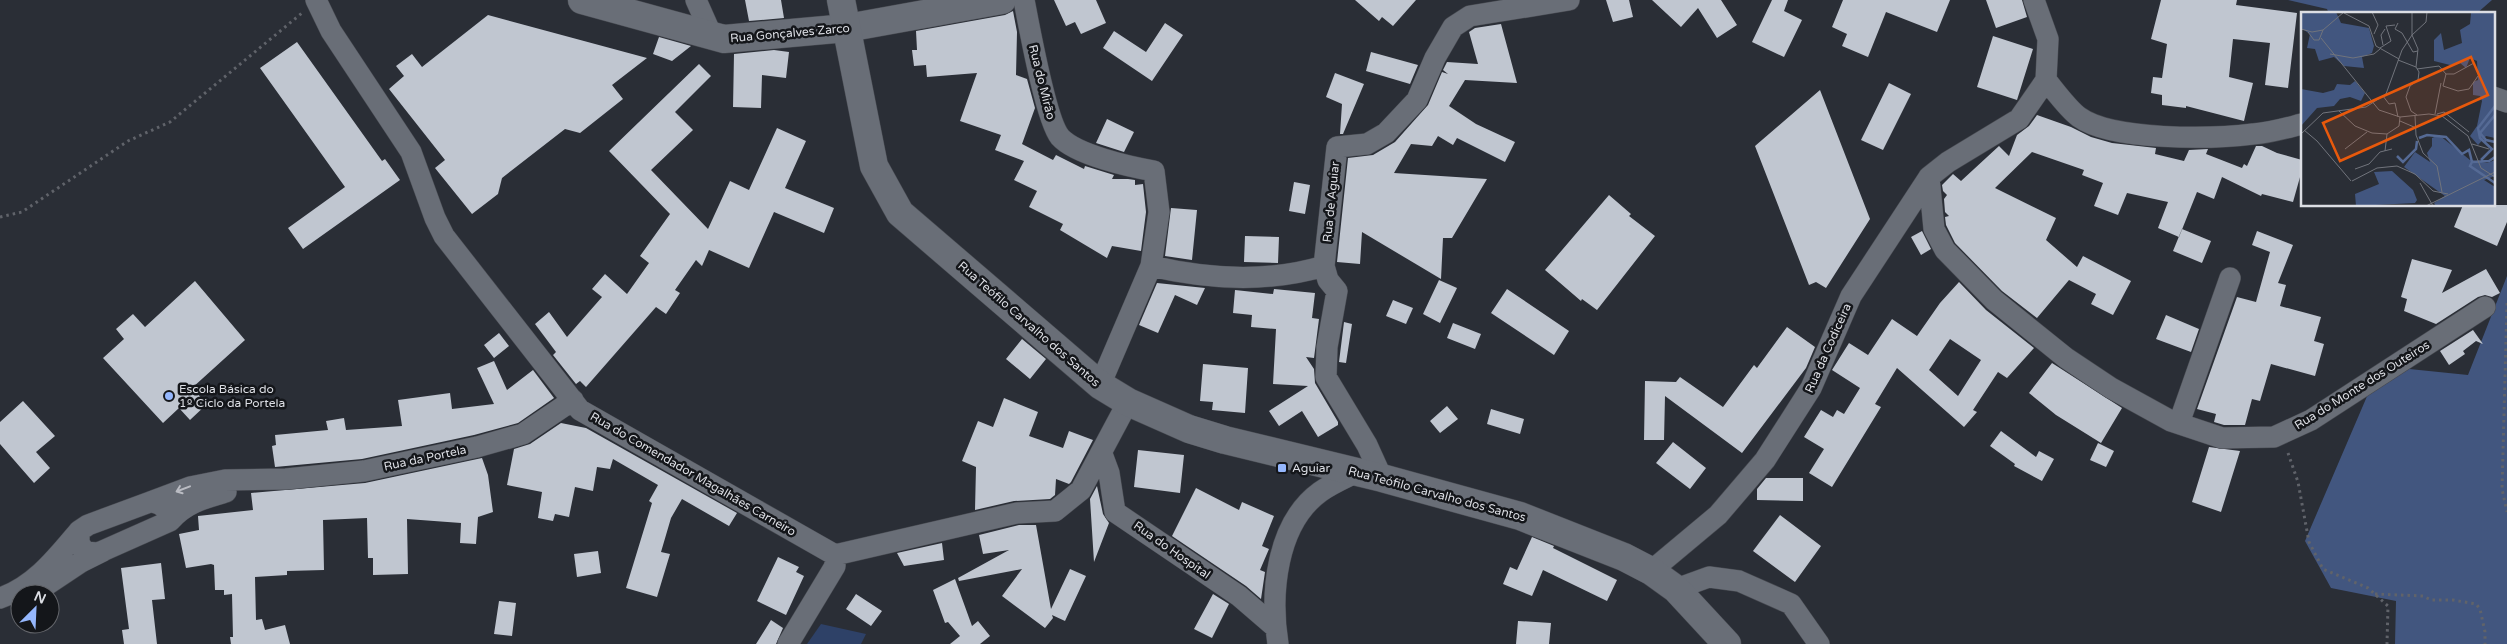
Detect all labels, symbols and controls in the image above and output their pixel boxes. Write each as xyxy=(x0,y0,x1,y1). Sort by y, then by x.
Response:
inset map xyxy=(2301,12,2494,206)
street label: Rua Gonçalves Zarco xyxy=(730,21,850,45)
street label: Rua do Mirão xyxy=(1026,43,1058,121)
street label: Rua de Aguiar xyxy=(1320,160,1342,243)
street label: Rua Teófilo Carvalho dos Santos xyxy=(955,259,1103,390)
street label: Rua da Codiceira xyxy=(1802,301,1854,395)
street label: Rua do Monte dos Outeiros xyxy=(2292,337,2432,432)
place label: Escola Básica do 1º Ciclo da Portela xyxy=(179,382,285,410)
marker: Escola Básica do 1º Ciclo da Portela xyxy=(163,390,175,402)
street label: Rua do Comendador Magalhães Carneiro xyxy=(588,409,798,539)
street label: Rua da Portela xyxy=(382,442,468,474)
place label: Aguiar xyxy=(1292,461,1330,475)
marker: Aguiar xyxy=(1276,462,1288,474)
street label: Rua Teófilo Carvalho dos Santos xyxy=(1347,464,1528,525)
one-way arrow xyxy=(175,486,190,495)
street label: Rua do Hospital xyxy=(1131,518,1213,582)
north arrow xyxy=(10,584,60,634)
text: N xyxy=(31,588,49,608)

